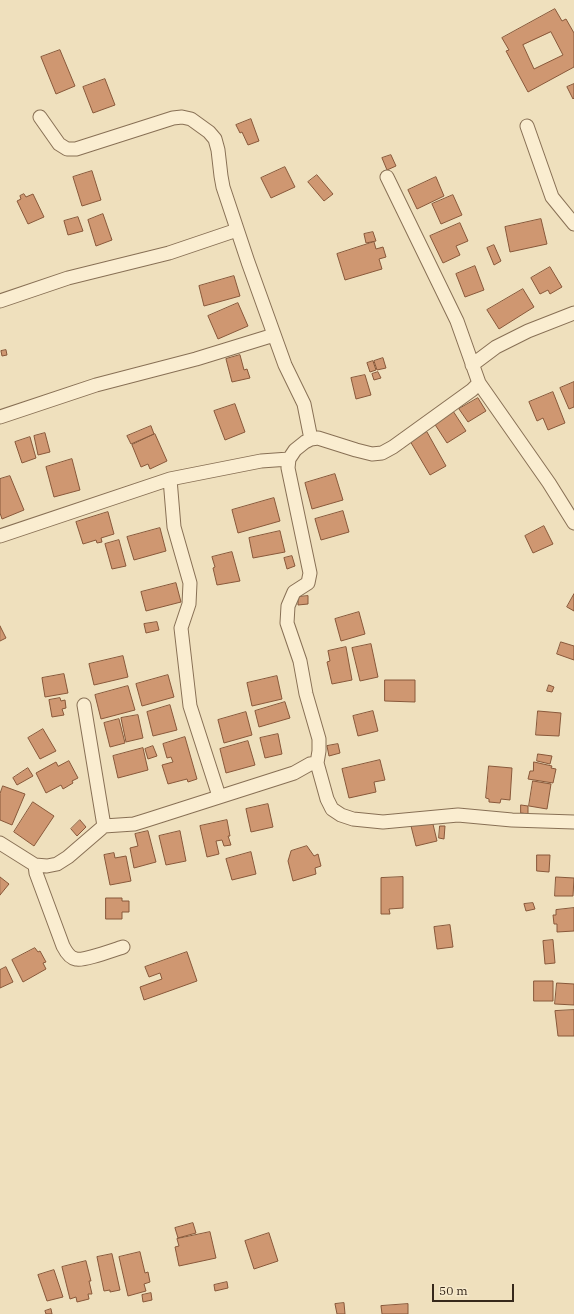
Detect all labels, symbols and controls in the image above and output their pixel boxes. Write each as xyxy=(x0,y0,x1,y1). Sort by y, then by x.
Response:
scale bar xyxy=(434,1276,516,1302)
text: 50 m xyxy=(439,1283,468,1298)

